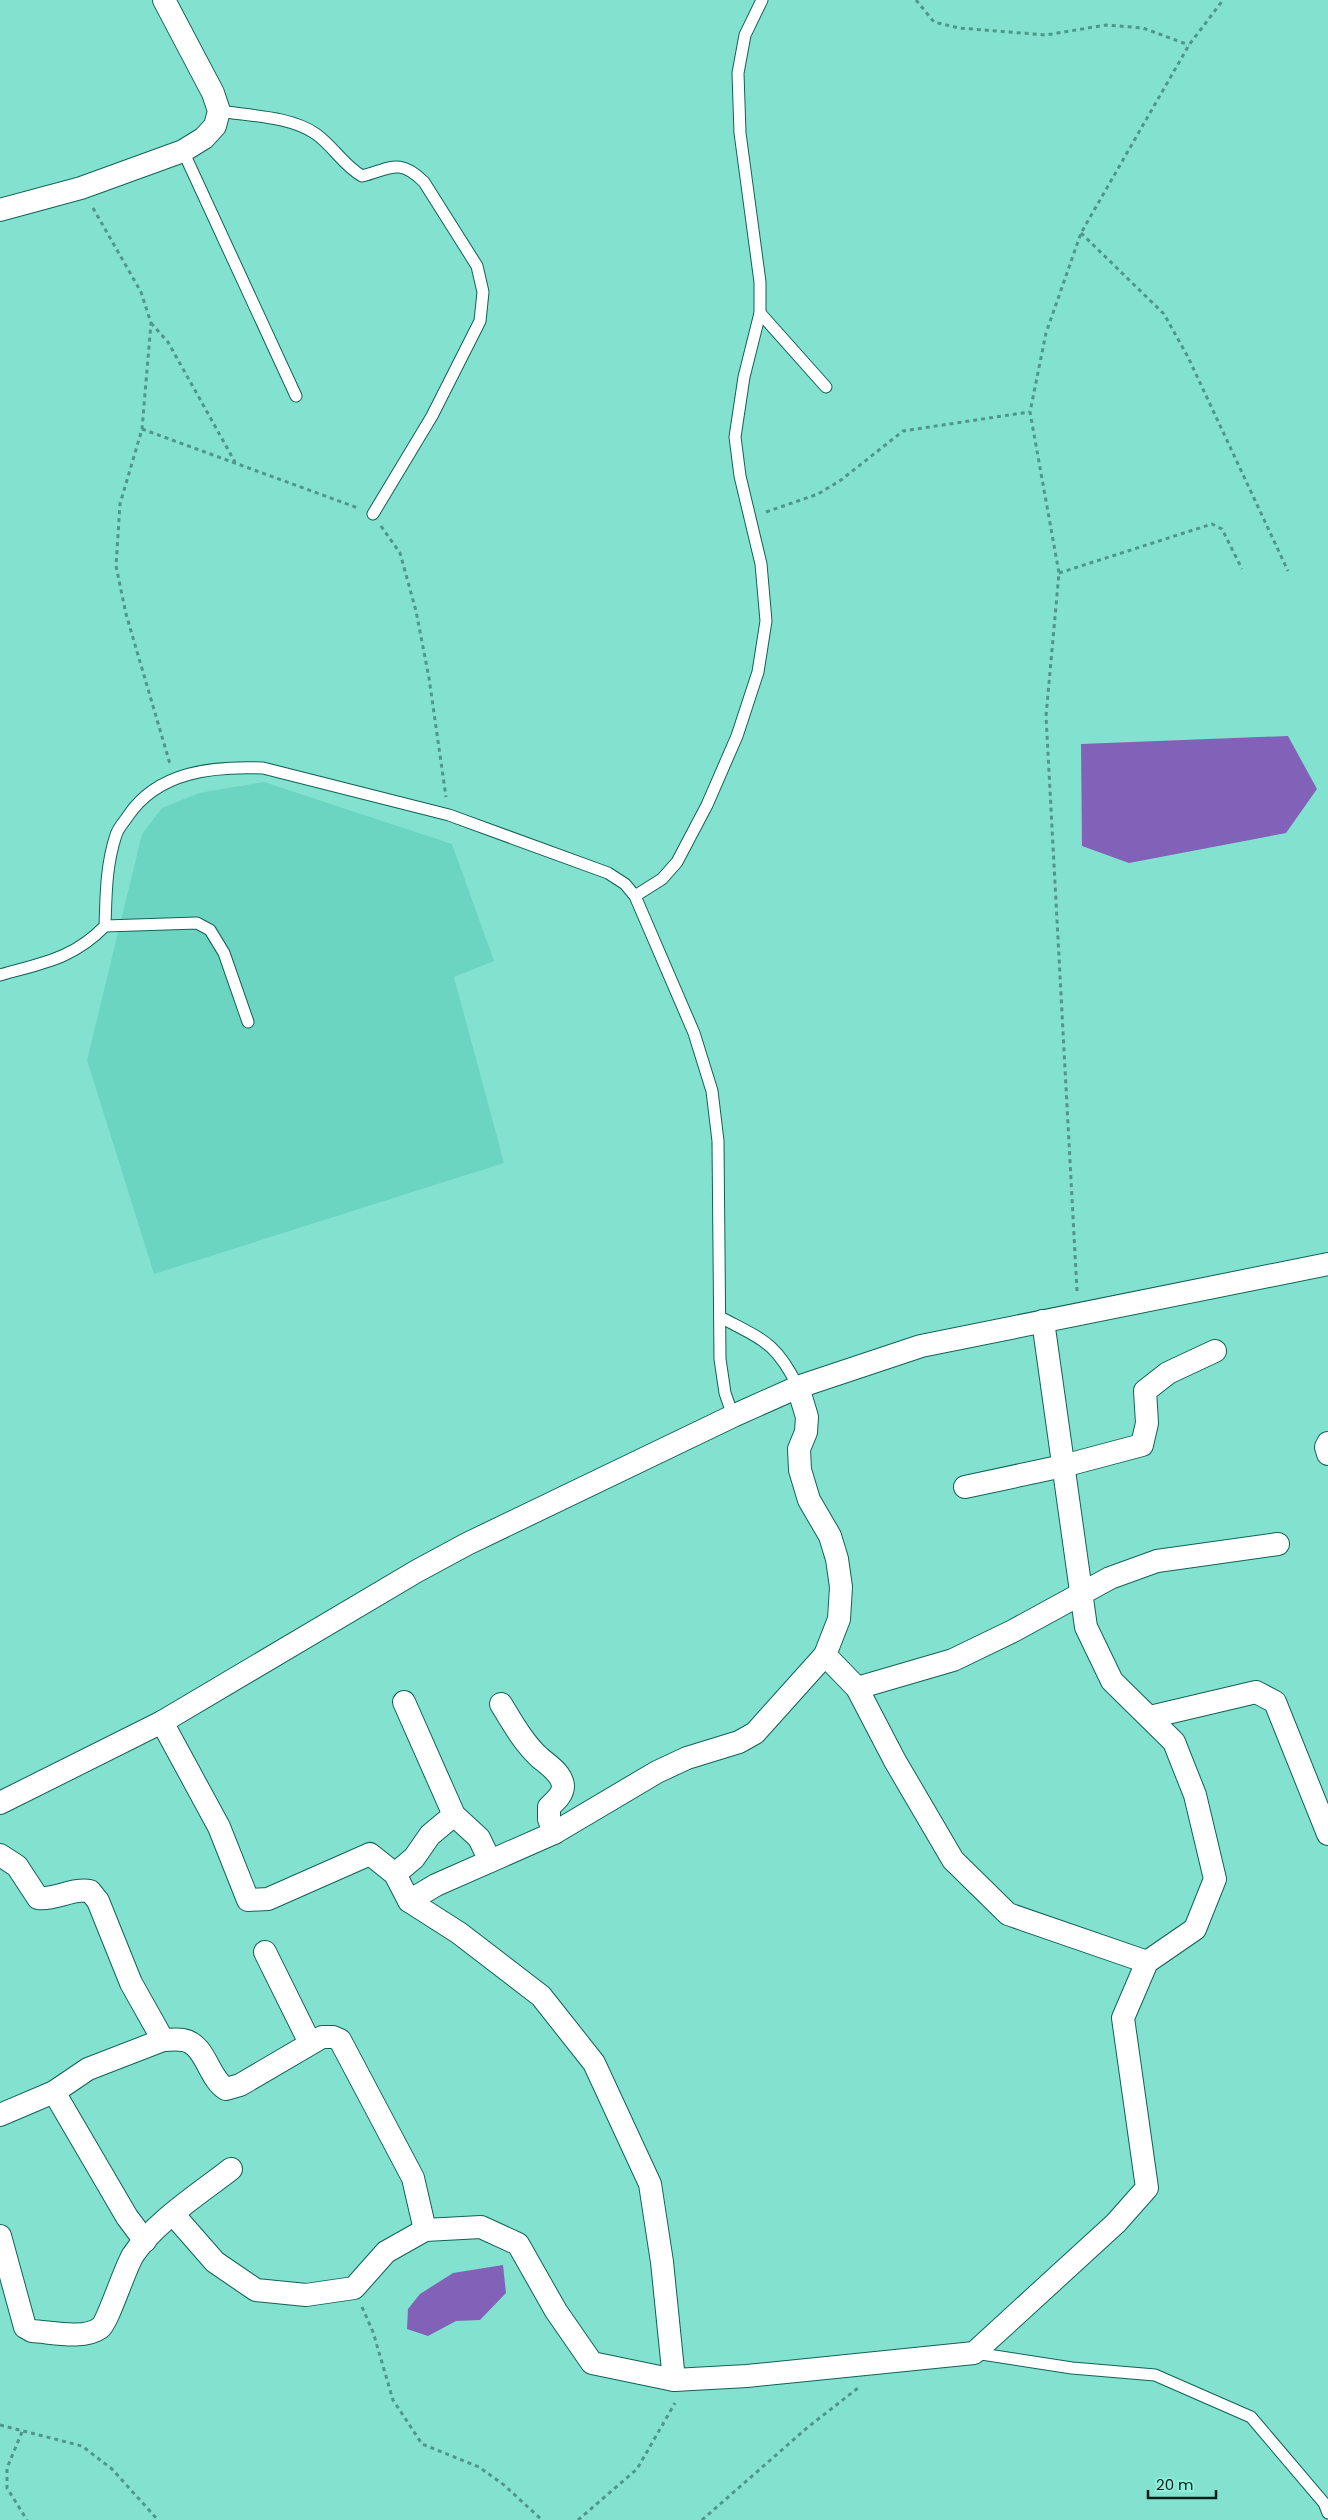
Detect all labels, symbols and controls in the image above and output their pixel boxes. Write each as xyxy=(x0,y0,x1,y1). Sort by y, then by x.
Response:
scale bar xyxy=(1148,2468,1216,2500)
text: 20 m xyxy=(1156,2474,1194,2495)

